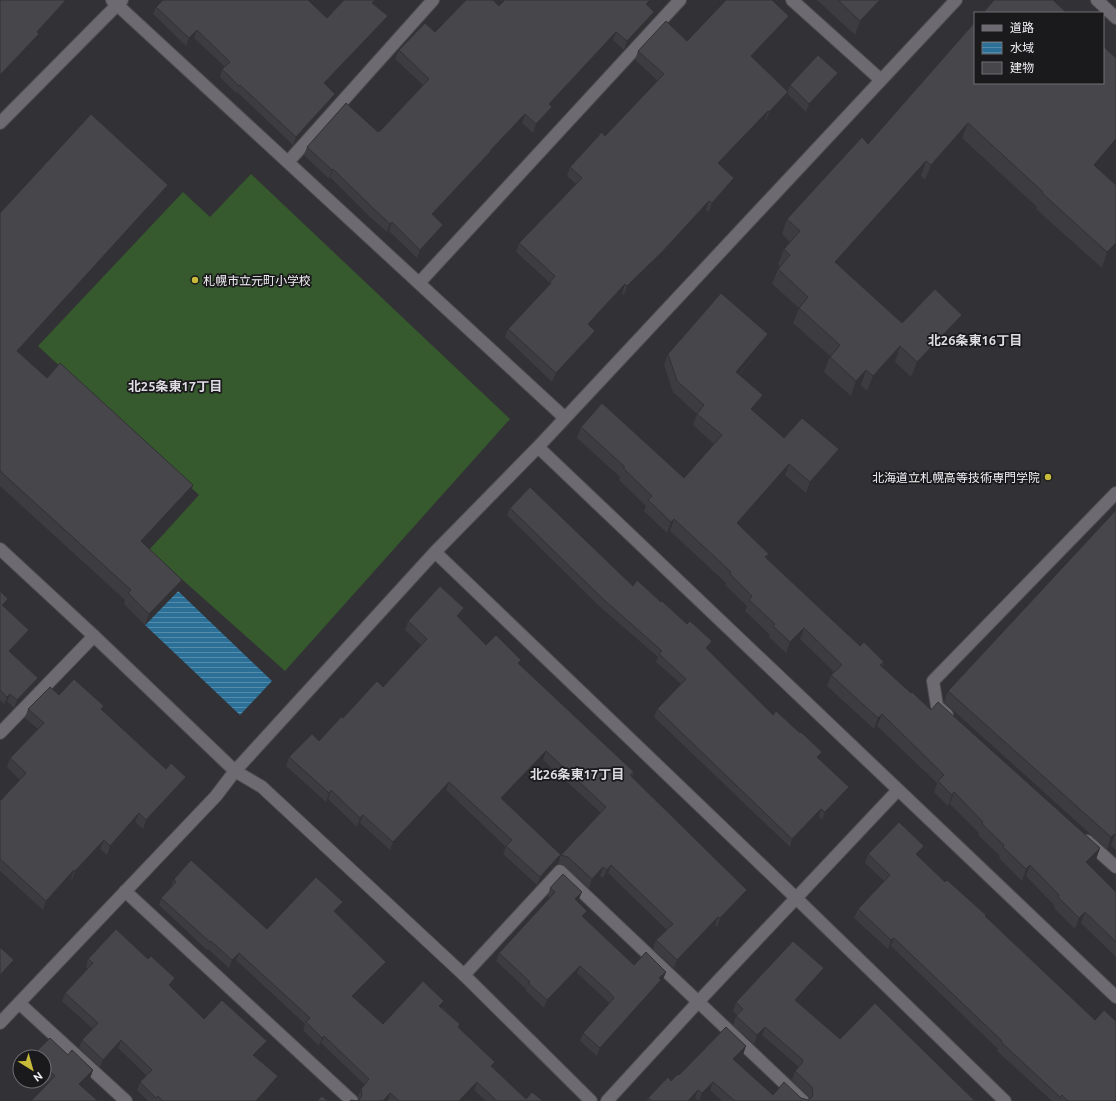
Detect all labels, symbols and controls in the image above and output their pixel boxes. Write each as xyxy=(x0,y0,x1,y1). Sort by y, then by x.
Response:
legend xyxy=(974,12,1104,84)
text: 道路 xyxy=(1010,21,1034,34)
text: 水域 xyxy=(1010,41,1034,54)
text: 建物 xyxy=(1010,61,1034,74)
place label: 札幌市立元町小学校 xyxy=(203,274,311,287)
marker: 札幌市立元町小学校 xyxy=(190,275,200,285)
district label: 北26条東16丁目 xyxy=(928,333,1022,347)
district label: 北25条東17丁目 xyxy=(128,379,222,393)
place label: 北海道立札幌高等技術専門学院 xyxy=(872,471,1040,484)
marker: 北海道立札幌高等技術専門学院 xyxy=(1043,472,1053,482)
district label: 北26条東17丁目 xyxy=(530,767,624,781)
north arrow xyxy=(12,1049,52,1089)
text: N xyxy=(31,1070,45,1084)

